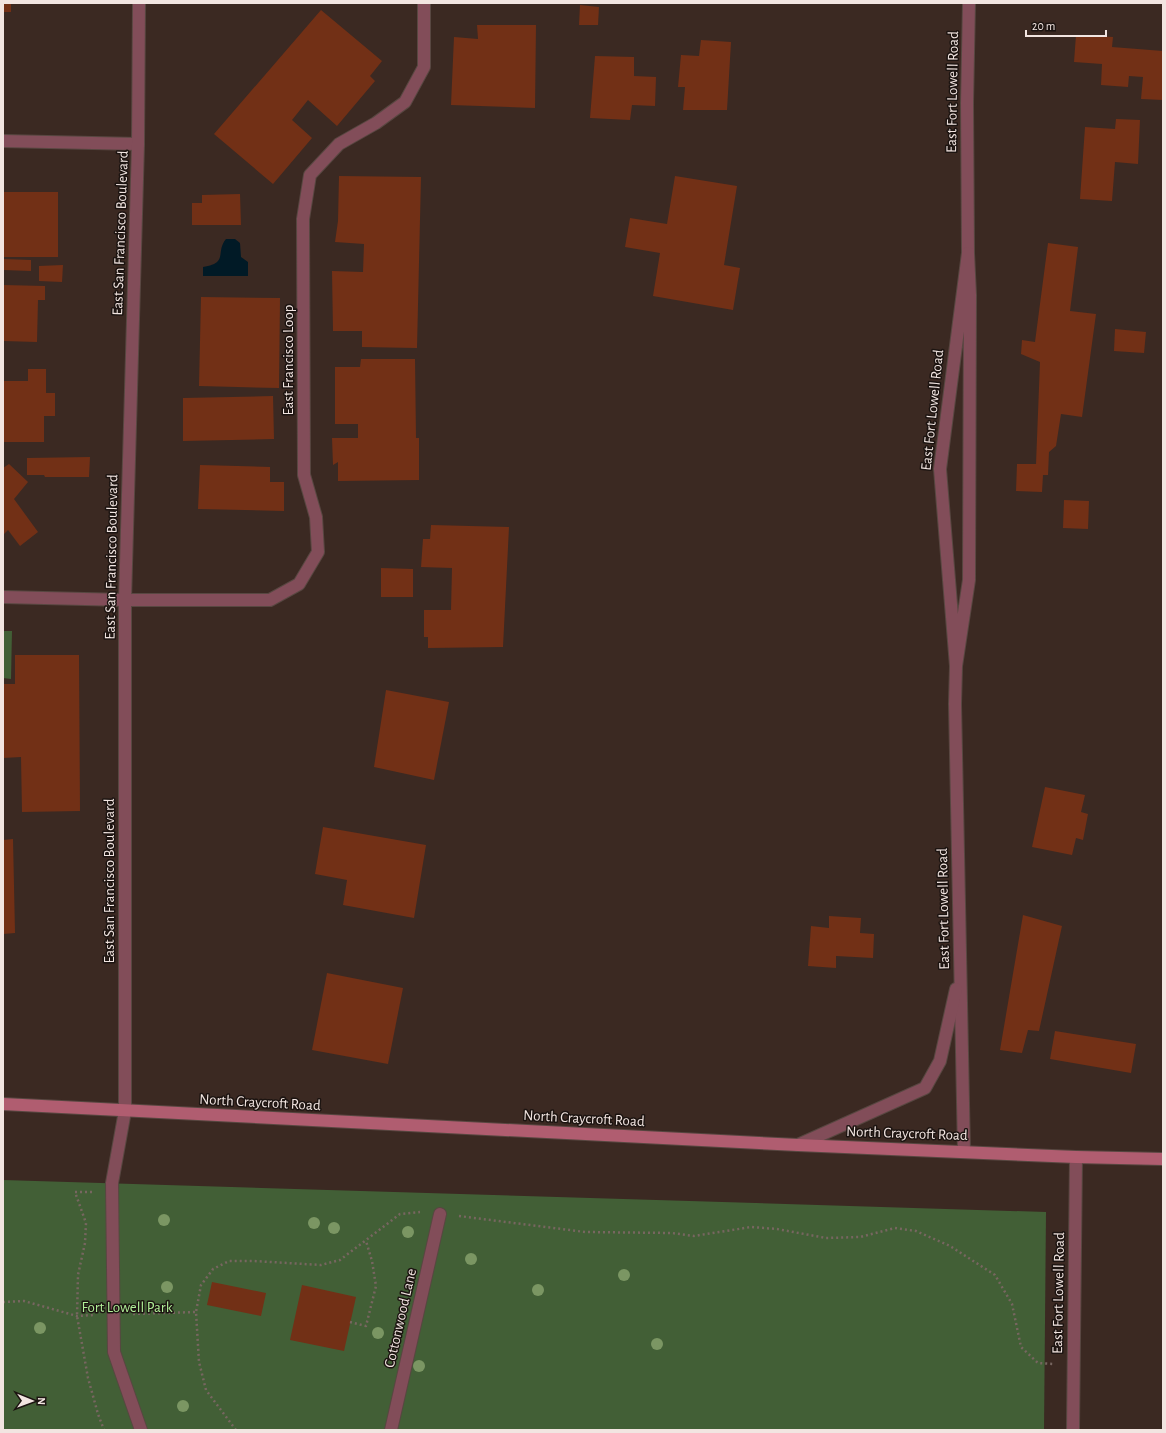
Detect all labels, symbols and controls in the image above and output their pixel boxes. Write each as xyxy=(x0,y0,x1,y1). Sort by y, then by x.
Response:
scale bar xyxy=(1026,12,1106,38)
text: 20 m xyxy=(1032,20,1055,32)
street label: East Fort Lowell Road xyxy=(944,31,961,153)
street label: East San Francisco Boulevard xyxy=(110,150,131,316)
street label: East Francisco Loop xyxy=(281,305,296,415)
street label: East Fort Lowell Road xyxy=(919,349,946,471)
street label: East San Francisco Boulevard xyxy=(103,474,120,640)
street label: East San Francisco Boulevard xyxy=(102,798,117,964)
street label: East Fort Lowell Road xyxy=(935,848,952,970)
street label: North Craycroft Road xyxy=(199,1092,321,1113)
street label: North Craycroft Road xyxy=(523,1108,645,1129)
street label: North Craycroft Road xyxy=(846,1124,968,1143)
street label: East Fort Lowell Road xyxy=(1050,1232,1067,1354)
street label: Cottonwood Lane xyxy=(382,1267,419,1369)
park label: Fort Lowell Park xyxy=(81,1300,173,1315)
north arrow xyxy=(12,1381,52,1421)
text: N xyxy=(36,1397,47,1405)

